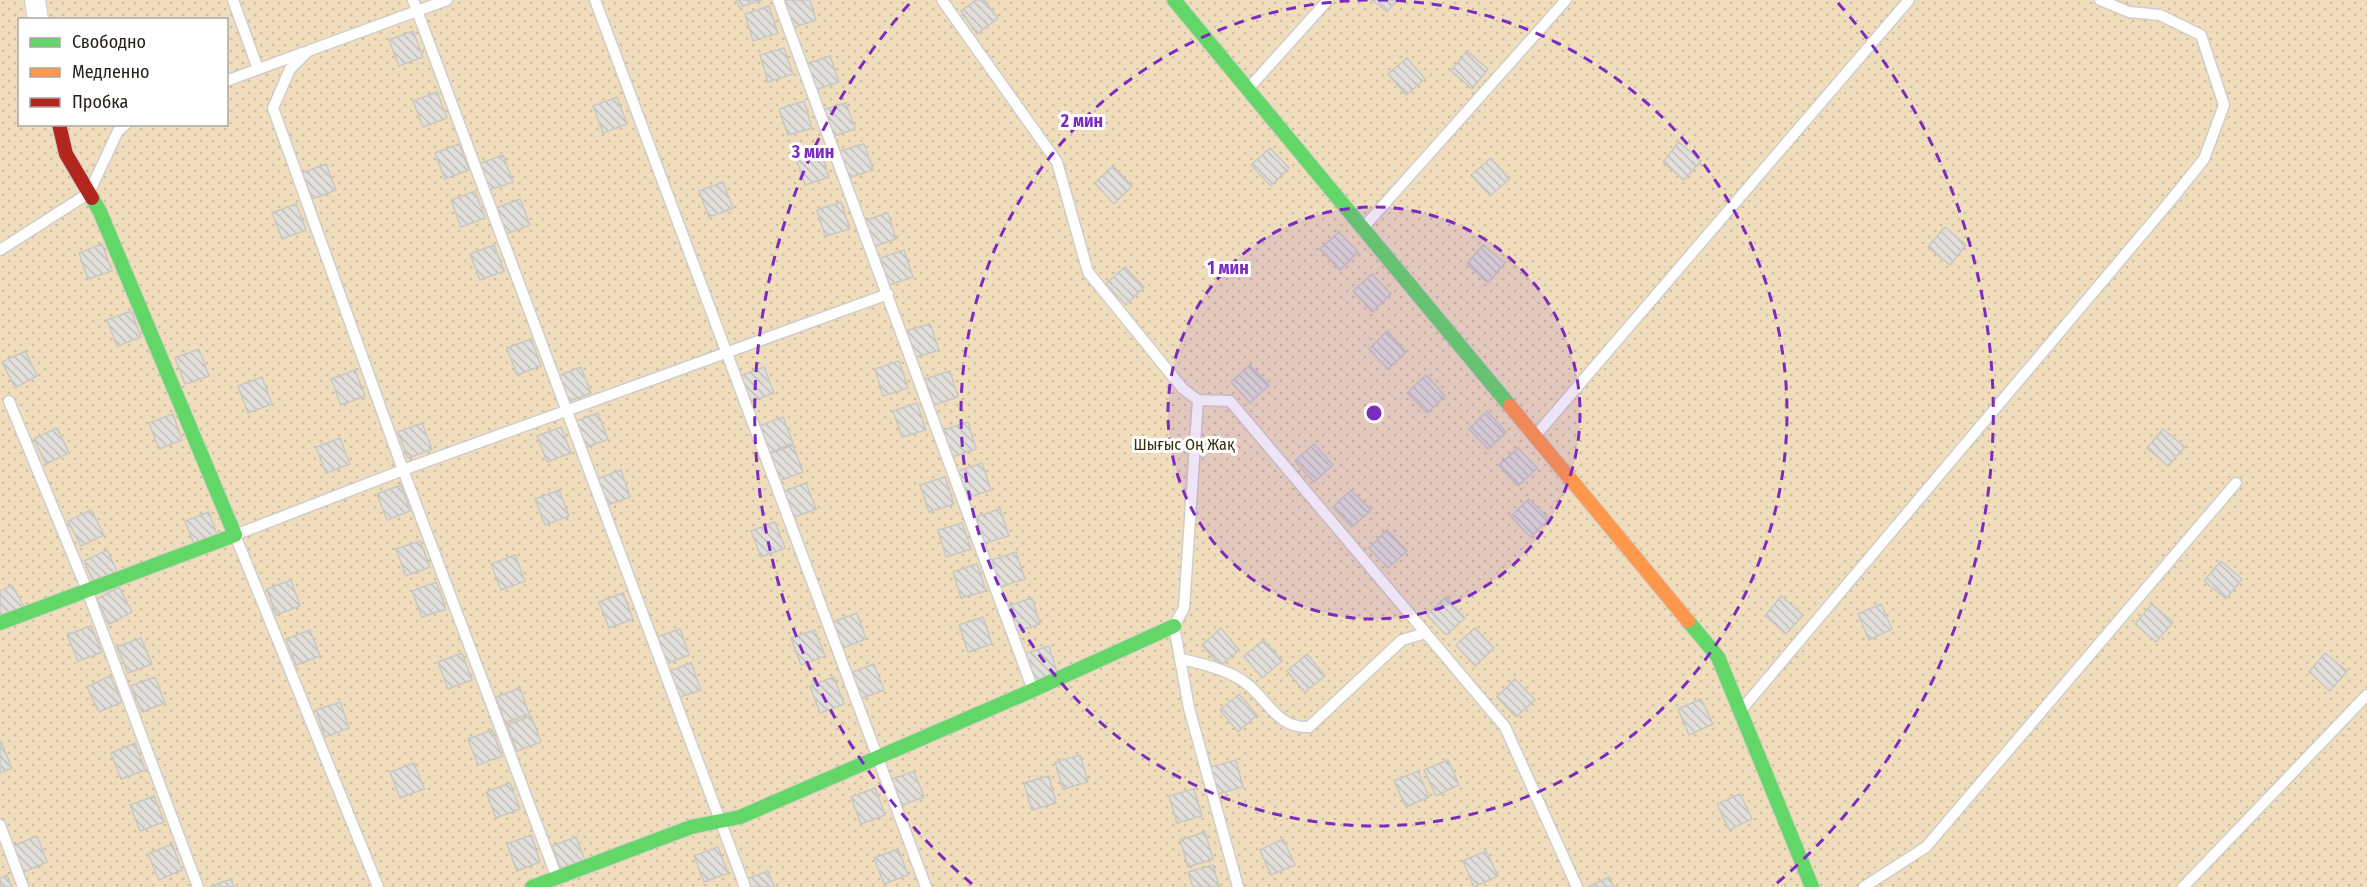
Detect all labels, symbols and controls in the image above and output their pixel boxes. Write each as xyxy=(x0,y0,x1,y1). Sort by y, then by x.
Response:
legend xyxy=(18,18,228,126)
text: Свободно xyxy=(72,31,146,53)
text: Медленно xyxy=(72,61,150,83)
text: Пробка xyxy=(72,91,128,113)
text: 2 мин xyxy=(1060,110,1103,132)
text: 3 мин xyxy=(791,141,834,163)
text: 1 мин xyxy=(1207,257,1249,279)
centre of rings xyxy=(1364,403,1384,423)
park label: Шығыс Оң Жақ xyxy=(1134,435,1235,454)

